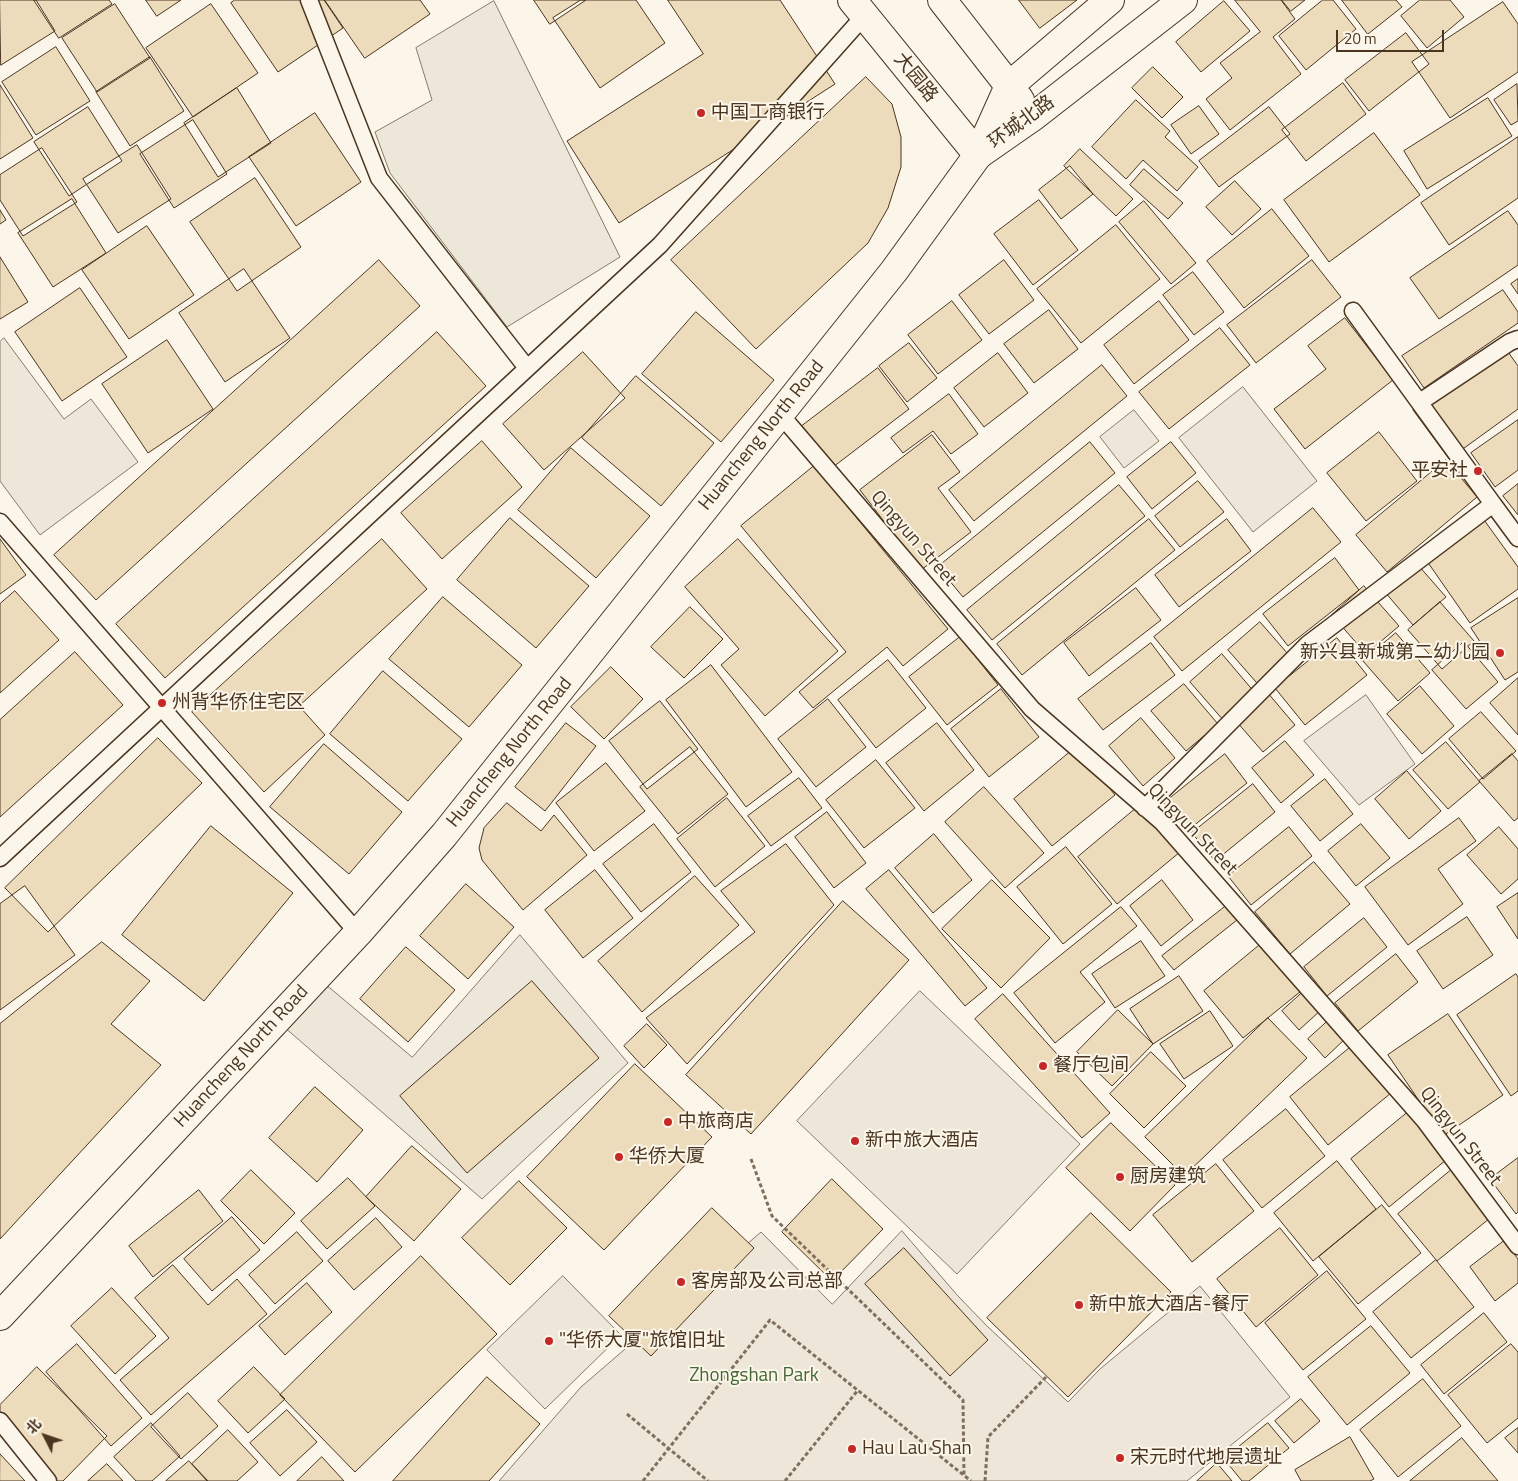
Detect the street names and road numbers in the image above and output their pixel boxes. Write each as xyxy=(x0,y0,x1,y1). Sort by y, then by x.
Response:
street label: 大园路 xyxy=(888,49,942,107)
street label: 环城北路 xyxy=(985,91,1059,155)
street label: Huancheng North Road xyxy=(694,356,830,516)
street label: Qingyun Street xyxy=(865,487,961,591)
street label: Huancheng North Road xyxy=(442,673,578,833)
street label: Qingyun Street xyxy=(1142,779,1242,881)
street label: Huancheng North Road xyxy=(170,981,314,1133)
street label: Qingyun Street xyxy=(1414,1083,1506,1191)

